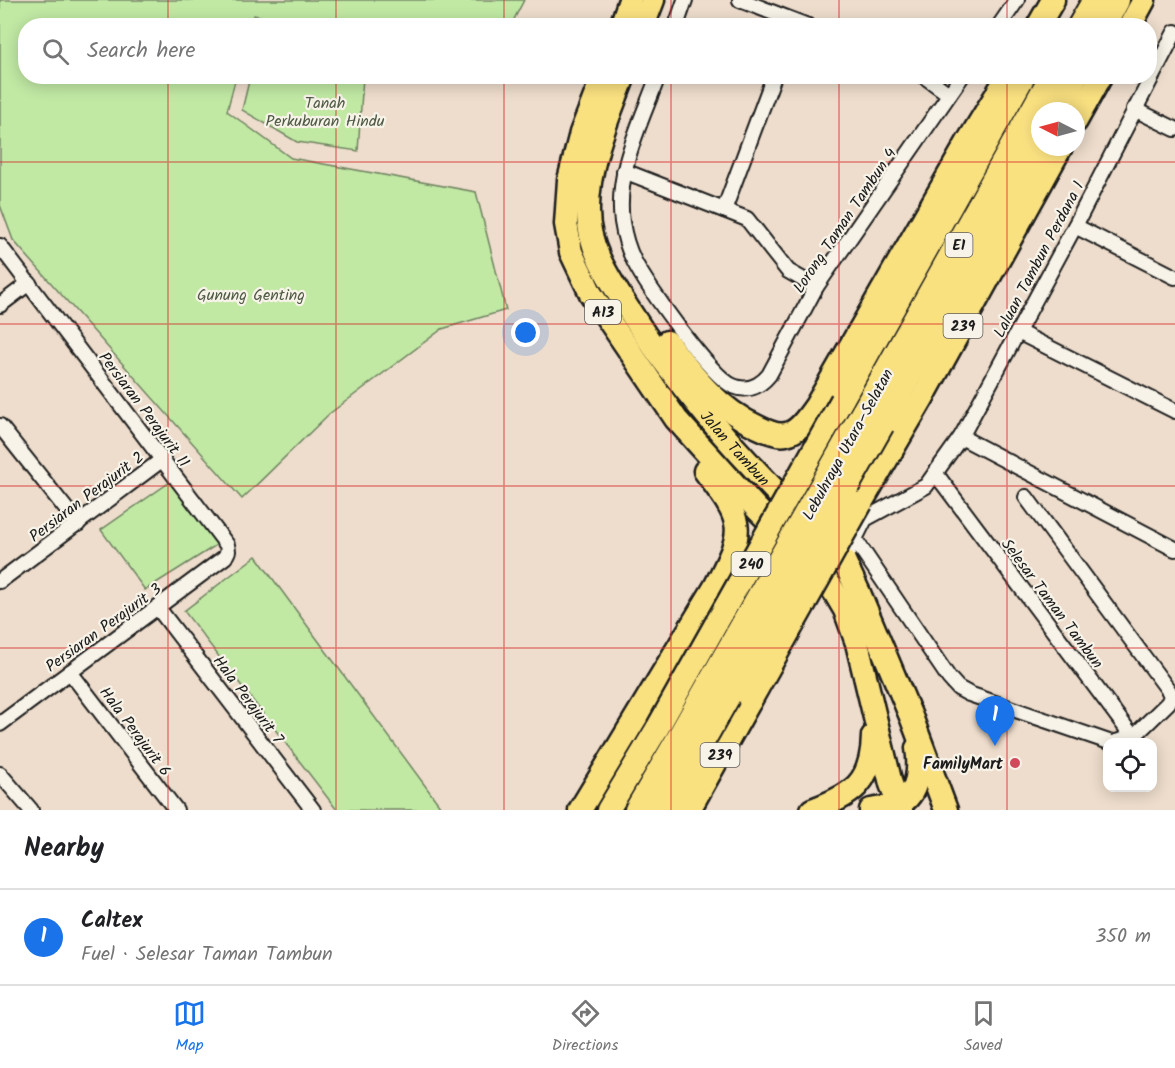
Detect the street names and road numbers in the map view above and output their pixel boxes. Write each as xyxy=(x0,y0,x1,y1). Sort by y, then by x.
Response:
street label: Lorong Taman Tambun 4 xyxy=(787,143,904,299)
street label: Laluan Tambun Perdana 1 xyxy=(987,177,1091,343)
road number: E1 xyxy=(946,233,972,257)
road number: A13 xyxy=(585,300,621,324)
road number: 239 xyxy=(944,314,982,338)
street label: Persiaran Perajurit 11 xyxy=(92,347,196,473)
street label: Lebuhraya Utara–Selatan xyxy=(796,364,900,525)
street label: Jalan Tambun xyxy=(693,405,775,493)
street label: Persiaran Perajurit 2 xyxy=(24,446,150,549)
street label: Selesar Taman Tambun xyxy=(994,533,1109,674)
road number: 240 xyxy=(732,552,771,576)
street label: Persiaran Perajurit 3 xyxy=(41,577,167,679)
street label: Hala Perajurit 7 xyxy=(206,650,290,750)
street label: Hala Perajurit 6 xyxy=(93,682,177,782)
road number: 239 xyxy=(700,743,740,767)

